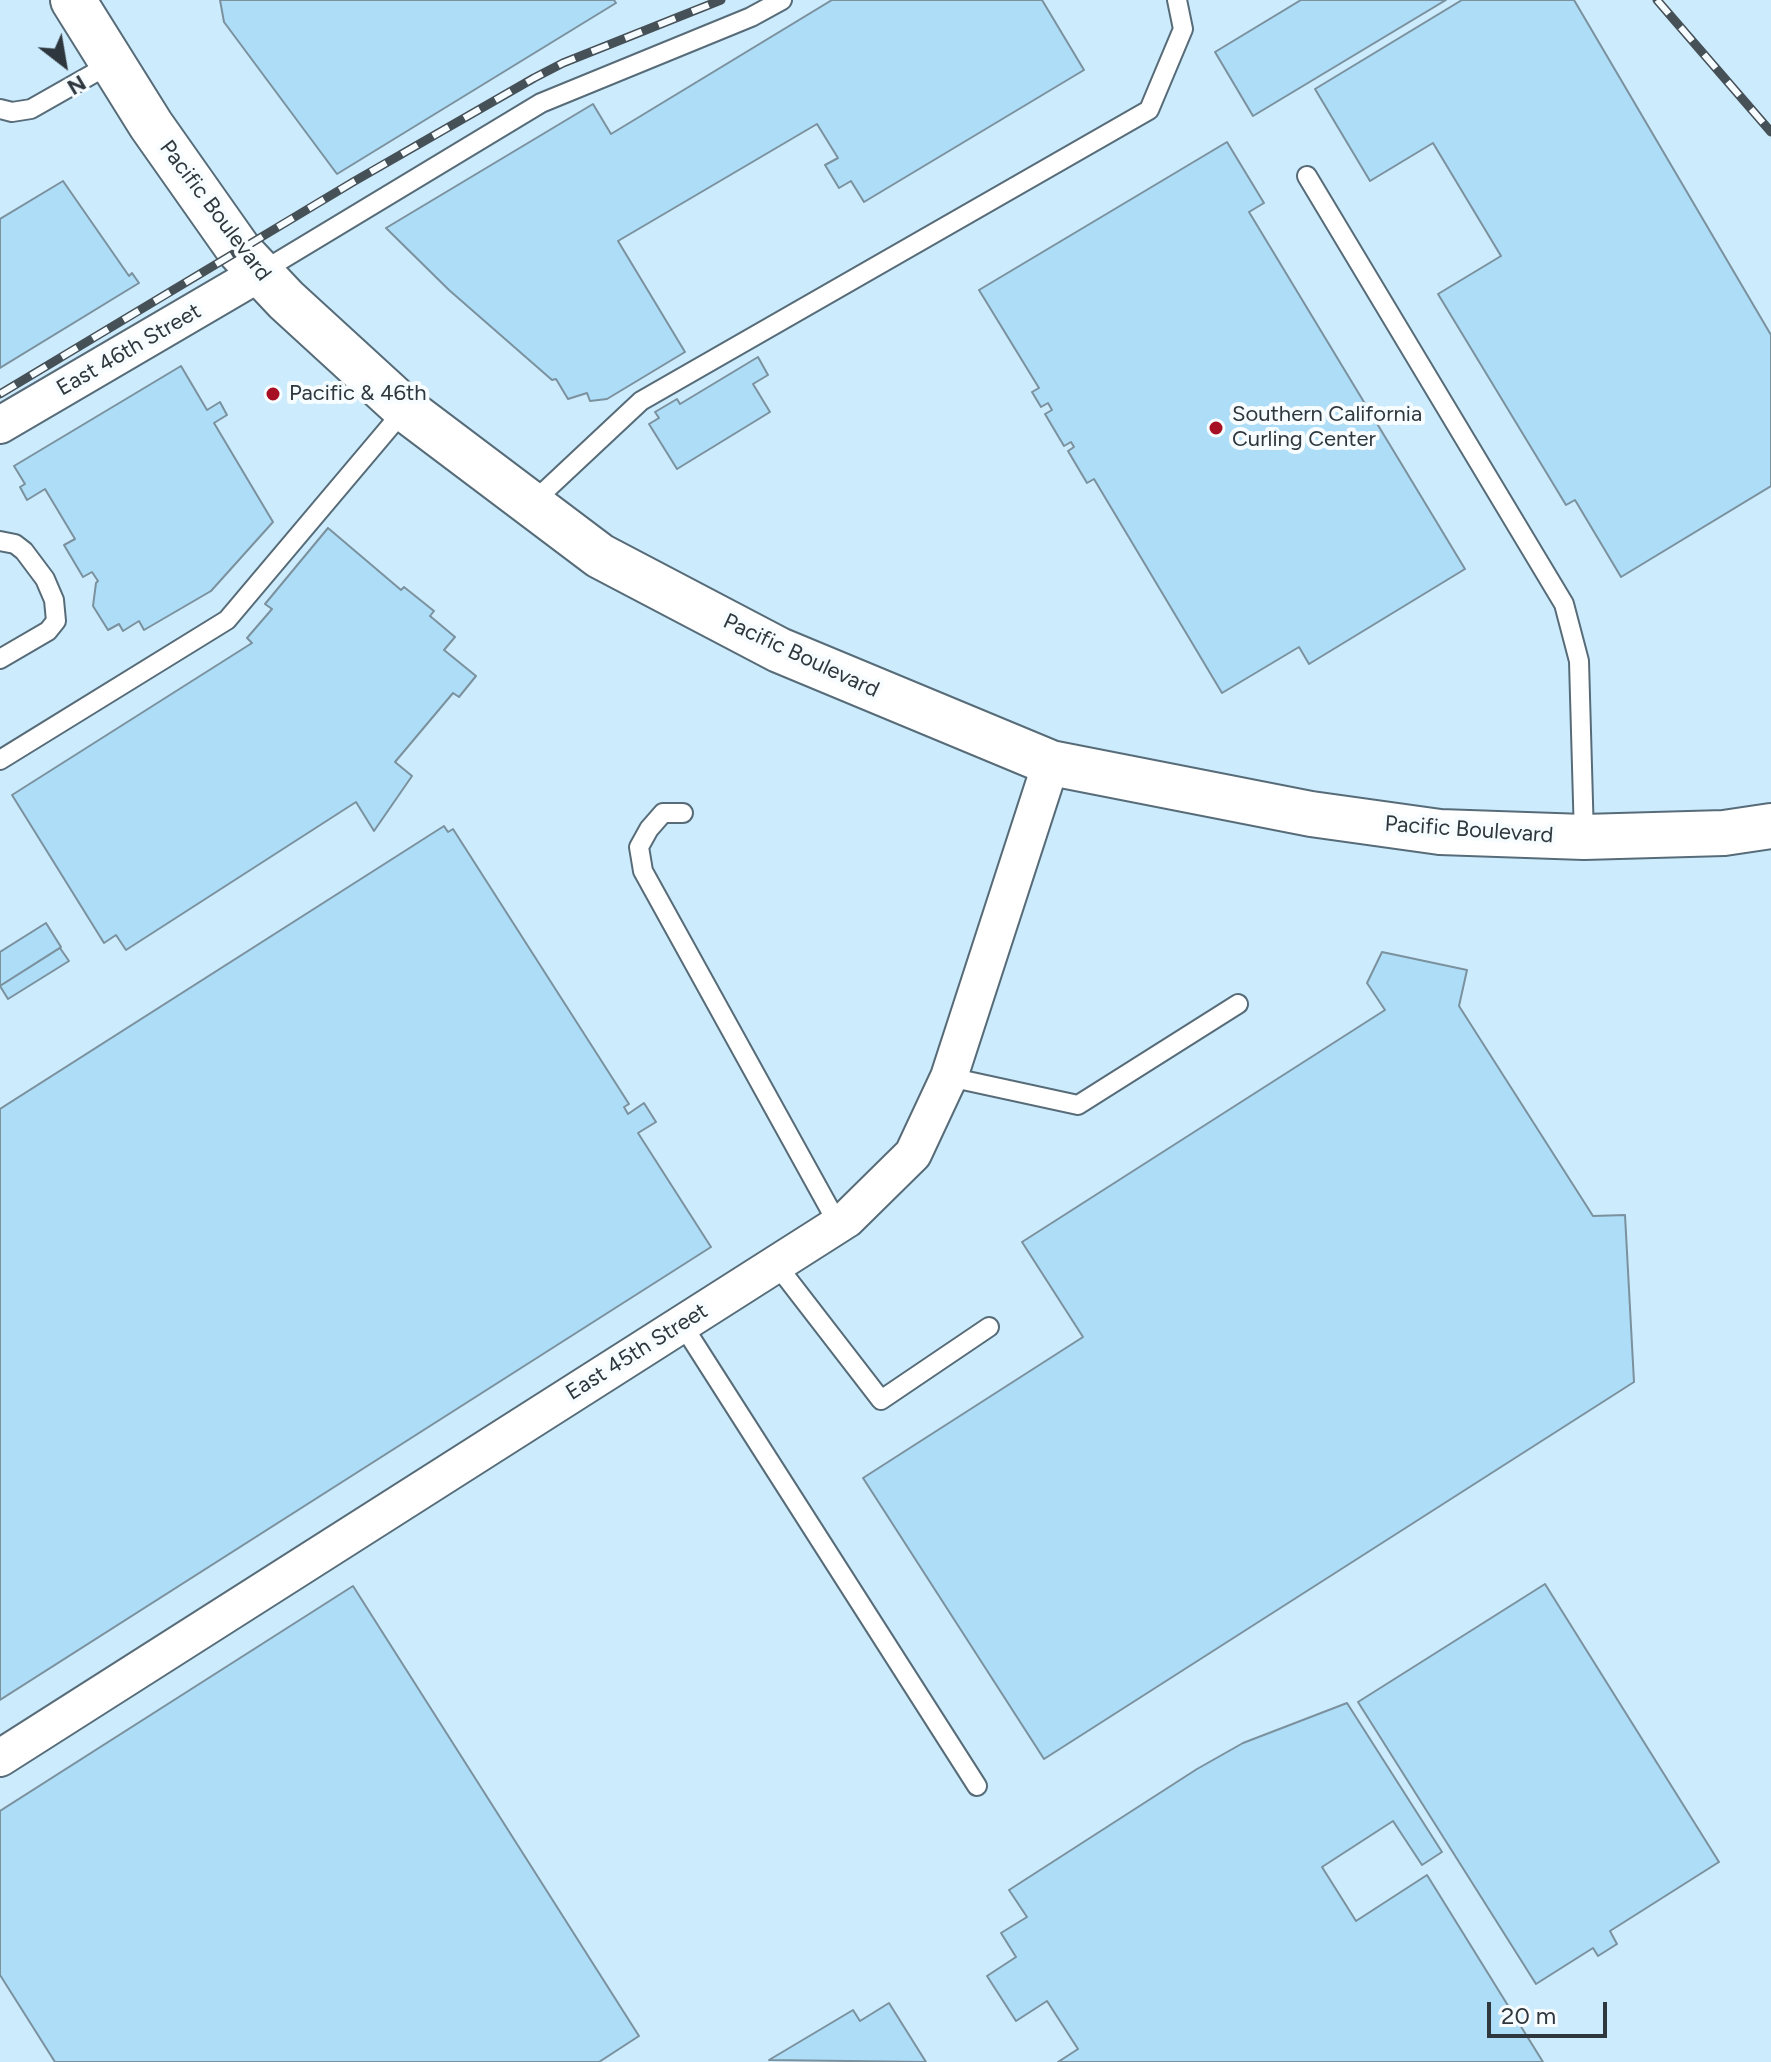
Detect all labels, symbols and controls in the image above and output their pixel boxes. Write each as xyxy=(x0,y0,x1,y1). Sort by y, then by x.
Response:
north arrow xyxy=(24,24,104,104)
text: N xyxy=(62,69,91,101)
street label: Pacific Boulevard xyxy=(154,136,276,286)
street label: East 46th Street xyxy=(52,298,206,402)
place label: Pacific & 46th xyxy=(289,381,427,407)
marker: Pacific & 46th xyxy=(264,385,282,403)
place label: Southern California Curling Center xyxy=(1232,402,1422,454)
marker: Southern California Curling Center xyxy=(1207,419,1225,437)
street label: Pacific Boulevard xyxy=(719,608,883,704)
street label: Pacific Boulevard xyxy=(1384,811,1554,849)
street label: East 45th Street xyxy=(561,1298,713,1406)
scale bar xyxy=(1491,1986,1611,2036)
text: 20 m xyxy=(1501,2001,1556,2030)

